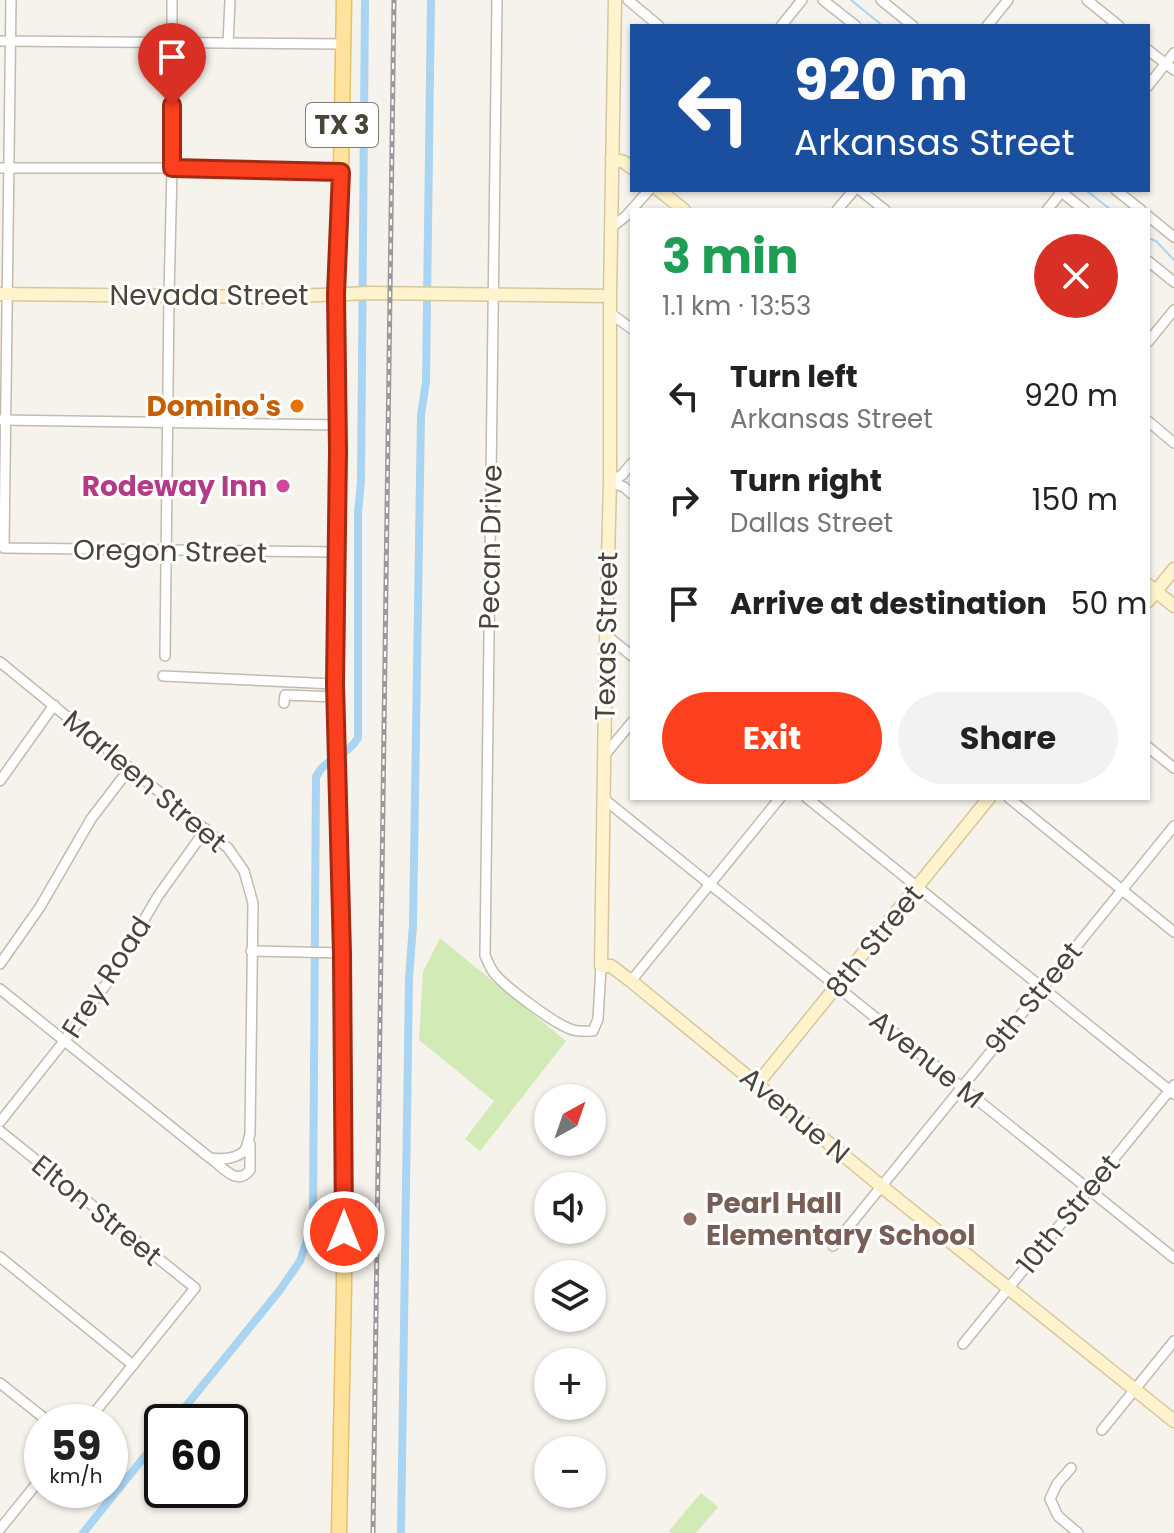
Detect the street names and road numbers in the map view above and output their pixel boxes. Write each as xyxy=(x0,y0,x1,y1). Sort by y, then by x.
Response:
road number: TX 3 xyxy=(306,103,378,147)
street label: Nevada Street xyxy=(110,276,309,315)
street label: Pecan Drive xyxy=(470,464,511,630)
street label: Oregon Street xyxy=(73,530,267,573)
street label: Texas Street xyxy=(586,551,627,721)
street label: Marleen Street xyxy=(55,701,235,861)
street label: 8th Street xyxy=(817,876,932,1006)
street label: Frey Road xyxy=(52,909,160,1046)
street label: 9th Street xyxy=(976,934,1091,1063)
street label: Avenue M xyxy=(861,1001,992,1118)
street label: Avenue N xyxy=(731,1058,858,1173)
street label: Elton Street xyxy=(24,1146,170,1275)
street label: 10th Street xyxy=(1008,1146,1129,1283)

